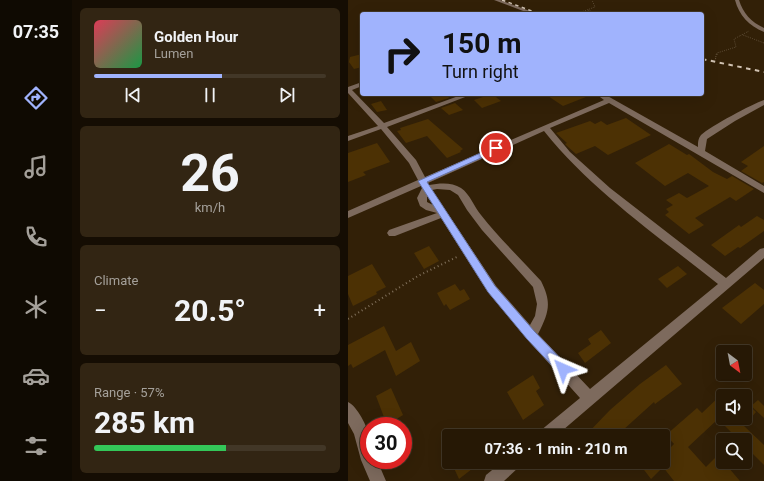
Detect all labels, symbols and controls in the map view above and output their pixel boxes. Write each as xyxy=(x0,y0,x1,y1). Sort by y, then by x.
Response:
text: 07:35 xyxy=(13,21,59,42)
text: 150 m xyxy=(442,27,521,60)
text: Golden Hour xyxy=(154,28,238,46)
icon: right xyxy=(376,28,428,80)
text: Lumen xyxy=(154,46,193,61)
text: Turn right xyxy=(442,61,519,82)
icon: directions xyxy=(22,84,50,112)
icon: previous xyxy=(122,84,144,106)
icon: pause xyxy=(199,84,221,106)
icon: next xyxy=(276,84,298,106)
pin xyxy=(479,131,513,165)
icon: arrive xyxy=(485,137,507,159)
text: 26 xyxy=(180,143,240,204)
icon: music xyxy=(22,153,50,181)
text: km/h xyxy=(195,200,225,215)
icon: phone xyxy=(22,223,50,251)
text: Climate xyxy=(94,273,138,288)
icon: climate xyxy=(22,293,50,321)
text: 20.5° xyxy=(174,293,246,328)
text: − xyxy=(94,298,107,323)
text: + xyxy=(314,298,326,323)
north arrow xyxy=(716,345,752,381)
map controls xyxy=(716,345,752,469)
position arrow xyxy=(542,348,584,390)
icon: car xyxy=(22,362,50,390)
text: Range · 57% xyxy=(94,385,164,400)
button: sound xyxy=(716,389,752,425)
text: 285 km xyxy=(94,405,195,440)
speed limit sign: 30 xyxy=(360,417,412,469)
icon: filters xyxy=(22,432,50,460)
button: search xyxy=(716,433,752,469)
text: 07:36 · 1 min · 210 m xyxy=(485,440,627,458)

